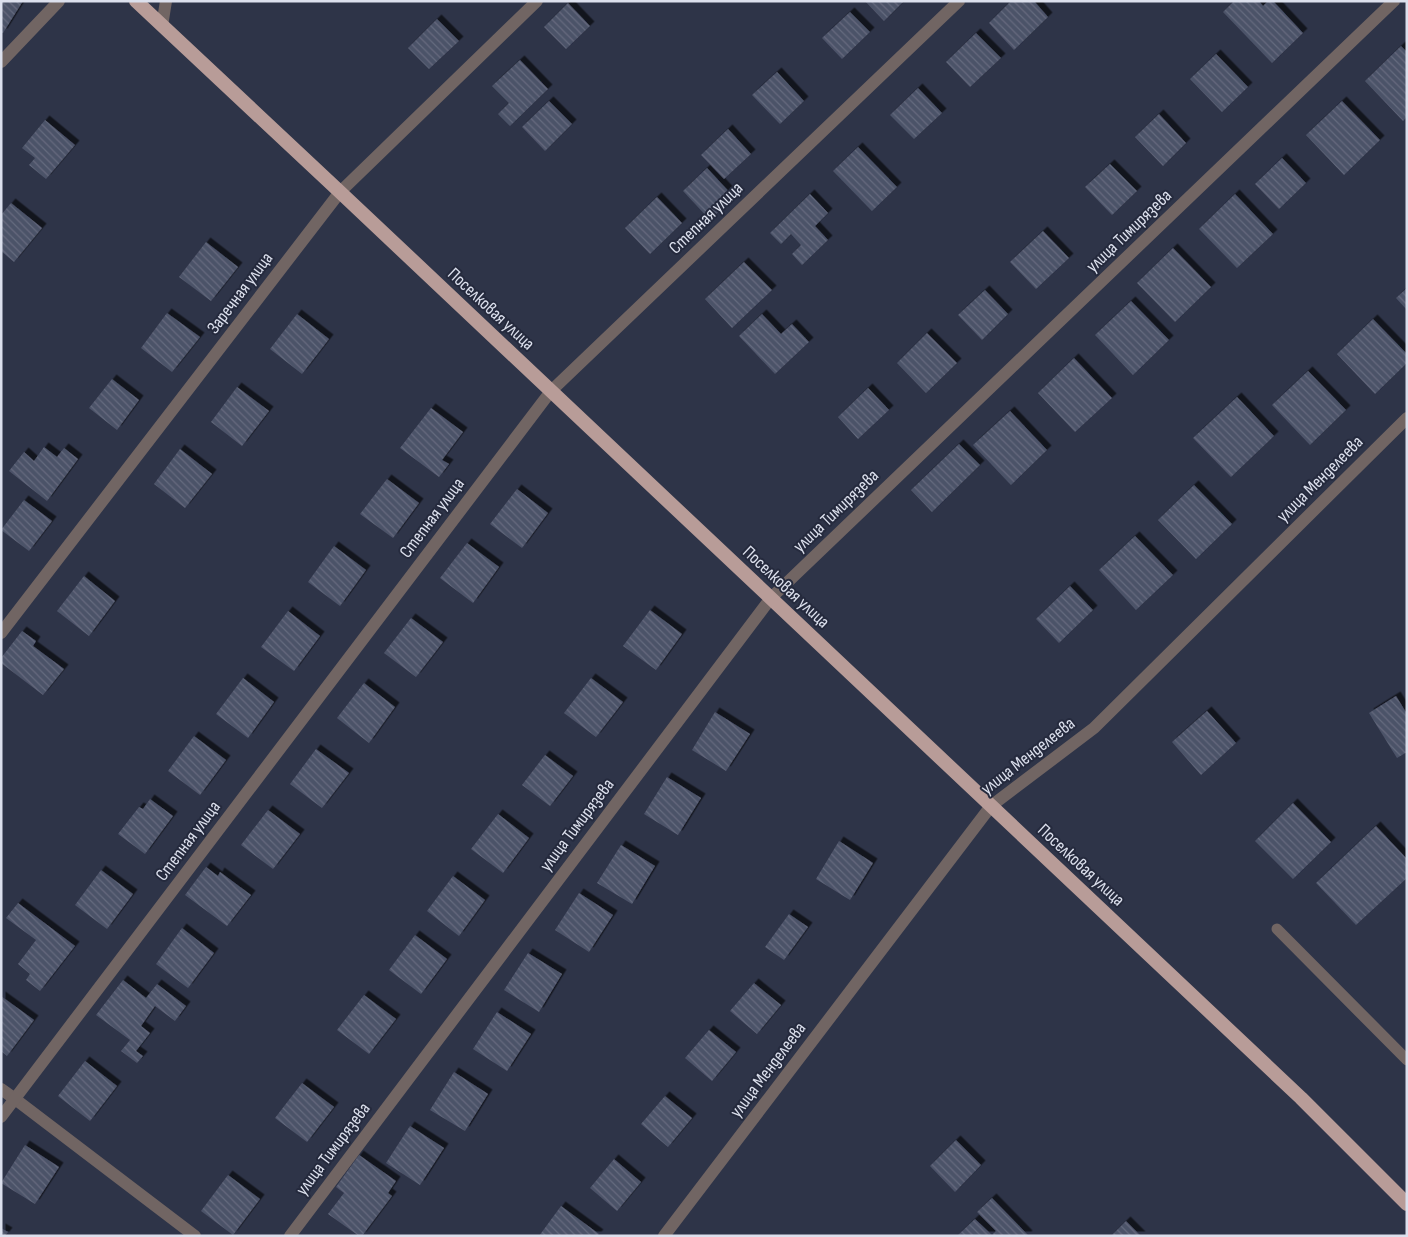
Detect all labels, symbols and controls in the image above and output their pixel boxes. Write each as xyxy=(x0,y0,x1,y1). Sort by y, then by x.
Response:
street label: Степная улица xyxy=(665,178,747,258)
street label: улица Тимирязева xyxy=(1082,185,1176,277)
street label: Заречная улица xyxy=(203,248,277,338)
street label: Поселковая улица xyxy=(443,264,539,355)
street label: улица Менделеева xyxy=(1272,431,1368,527)
street label: улица Тимирязева xyxy=(789,465,883,557)
street label: Степная улица xyxy=(395,474,469,562)
street label: Поселковая улица xyxy=(738,542,834,633)
street label: улица Менделеева xyxy=(977,713,1079,799)
street label: улица Тимирязева xyxy=(535,775,619,875)
street label: Степная улица xyxy=(151,797,225,885)
street label: Поселковая улица xyxy=(1033,820,1129,911)
street label: улица Менделеева xyxy=(725,1018,811,1122)
street label: улица Тимирязева xyxy=(291,1099,375,1199)

